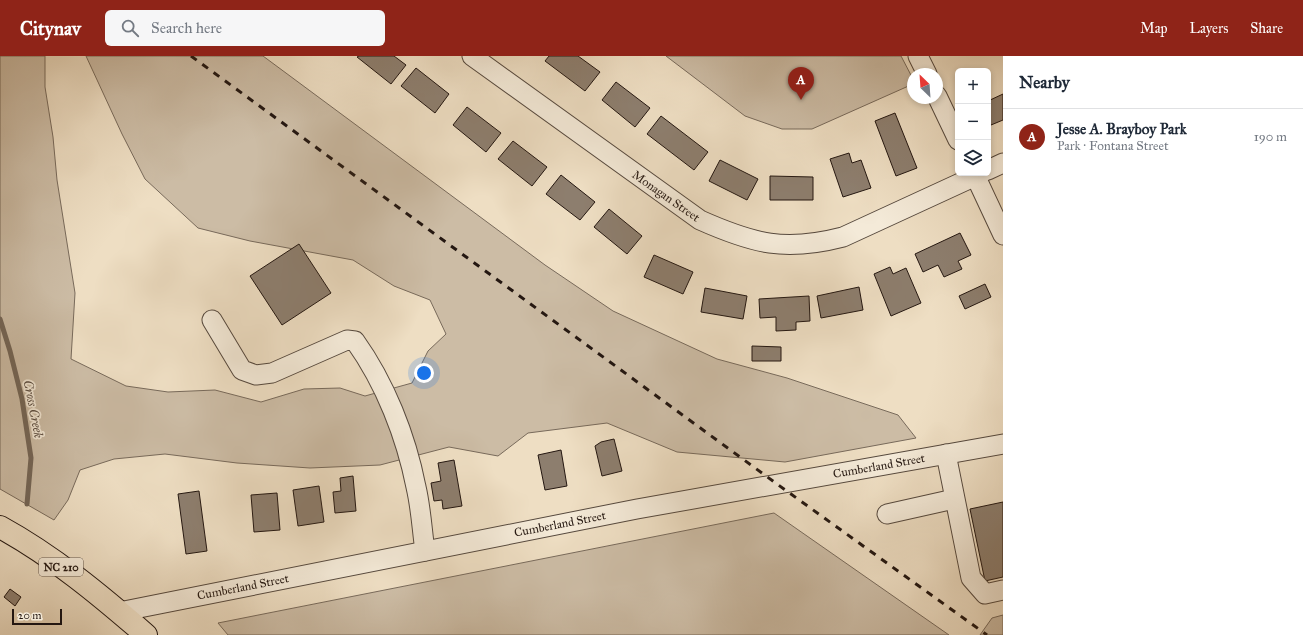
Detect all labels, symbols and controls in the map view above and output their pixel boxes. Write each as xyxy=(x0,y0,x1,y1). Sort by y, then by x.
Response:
search box xyxy=(105,10,385,46)
text: Citynav xyxy=(20,17,81,40)
icon: search xyxy=(119,17,141,39)
text: Search here xyxy=(151,19,222,37)
text: Map xyxy=(1140,20,1168,37)
text: Layers xyxy=(1190,20,1228,37)
text: Share xyxy=(1250,20,1283,37)
pin: A xyxy=(788,67,814,100)
north arrow xyxy=(907,68,943,104)
map controls xyxy=(955,68,991,176)
button: + xyxy=(955,68,991,104)
text: Nearby xyxy=(1019,72,1070,93)
button: − xyxy=(955,104,991,140)
text: Jesse A. Brayboy Park xyxy=(1057,120,1187,138)
text: A xyxy=(1028,129,1036,145)
text: 190 m xyxy=(1254,129,1287,145)
text: Park · Fontana Street xyxy=(1057,138,1168,154)
button: layers xyxy=(955,140,991,176)
street label: Monagan Street xyxy=(629,167,703,226)
your location xyxy=(414,363,434,383)
water label: Cross Creek xyxy=(20,379,46,440)
street label: Cumberland Street xyxy=(832,451,927,481)
street label: Cumberland Street xyxy=(513,508,608,540)
road number: NC 210 xyxy=(39,558,83,576)
street label: Cumberland Street xyxy=(196,571,291,603)
scale bar xyxy=(12,607,62,626)
text: 20 m xyxy=(18,609,41,622)

